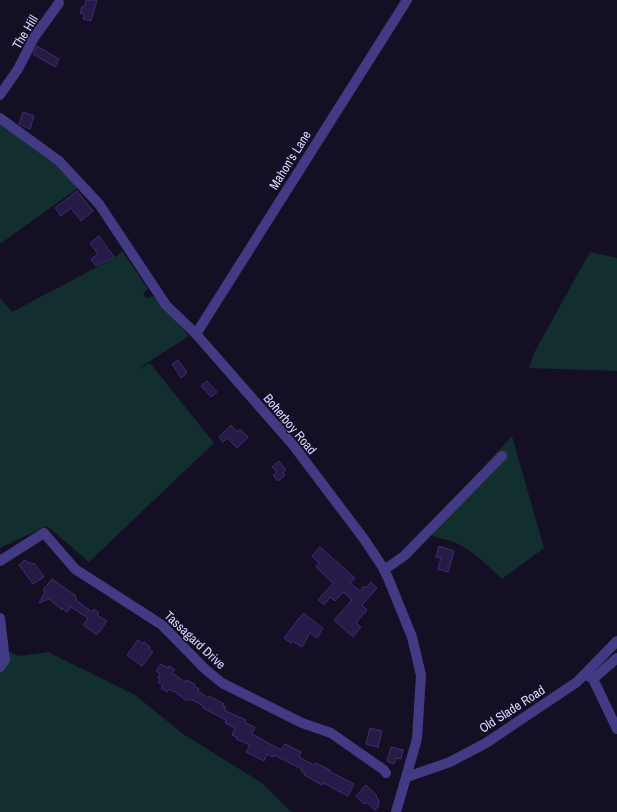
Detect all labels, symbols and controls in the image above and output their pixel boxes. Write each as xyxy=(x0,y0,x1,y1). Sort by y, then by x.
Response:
street label: The Hill xyxy=(8,12,42,52)
street label: Mahon's Lane xyxy=(265,127,315,193)
street label: Boherboy Road xyxy=(260,390,320,458)
street label: Tassagard Drive xyxy=(161,607,229,673)
street label: Old Slade Road xyxy=(476,681,548,737)

